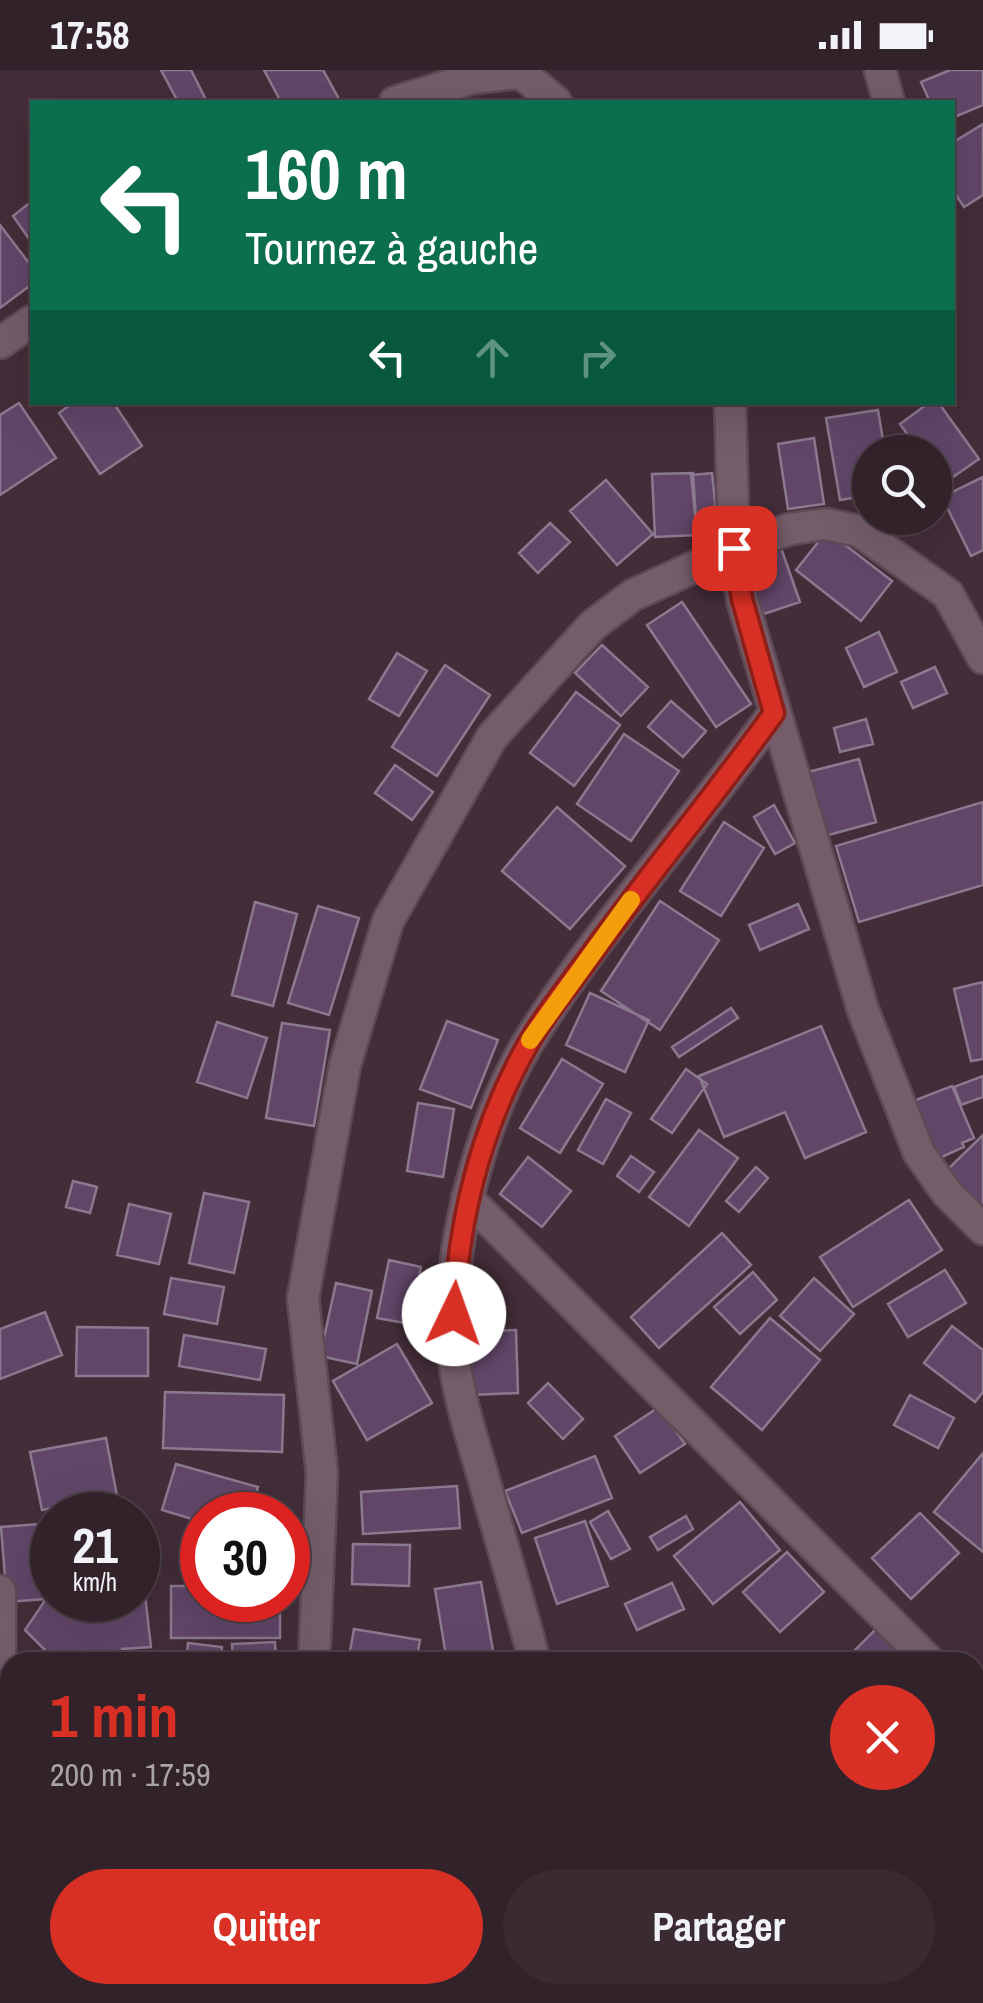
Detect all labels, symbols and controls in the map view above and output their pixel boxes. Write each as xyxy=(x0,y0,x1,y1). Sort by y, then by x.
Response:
text: 17:58 xyxy=(50,10,130,61)
text: 160 m xyxy=(245,127,408,221)
icon: left xyxy=(80,140,210,270)
text: Tournez à gauche xyxy=(245,217,538,278)
icon: left xyxy=(360,330,415,385)
icon: ahead xyxy=(465,330,520,385)
icon: right xyxy=(570,330,625,385)
map controls xyxy=(852,435,952,535)
button: search xyxy=(852,435,952,535)
pin xyxy=(692,506,777,591)
icon: arrive xyxy=(707,521,762,576)
position arrow xyxy=(402,1262,506,1366)
speed limit sign: 30 xyxy=(180,1492,310,1622)
text: 21 xyxy=(72,1511,118,1579)
text: km/h xyxy=(73,1565,117,1599)
text: 1 min xyxy=(50,1675,179,1756)
button: close xyxy=(830,1685,935,1790)
text: 200 m · 17:59 xyxy=(50,1753,210,1796)
button: Quitter xyxy=(50,1869,483,1984)
button: Partager xyxy=(503,1869,935,1984)

